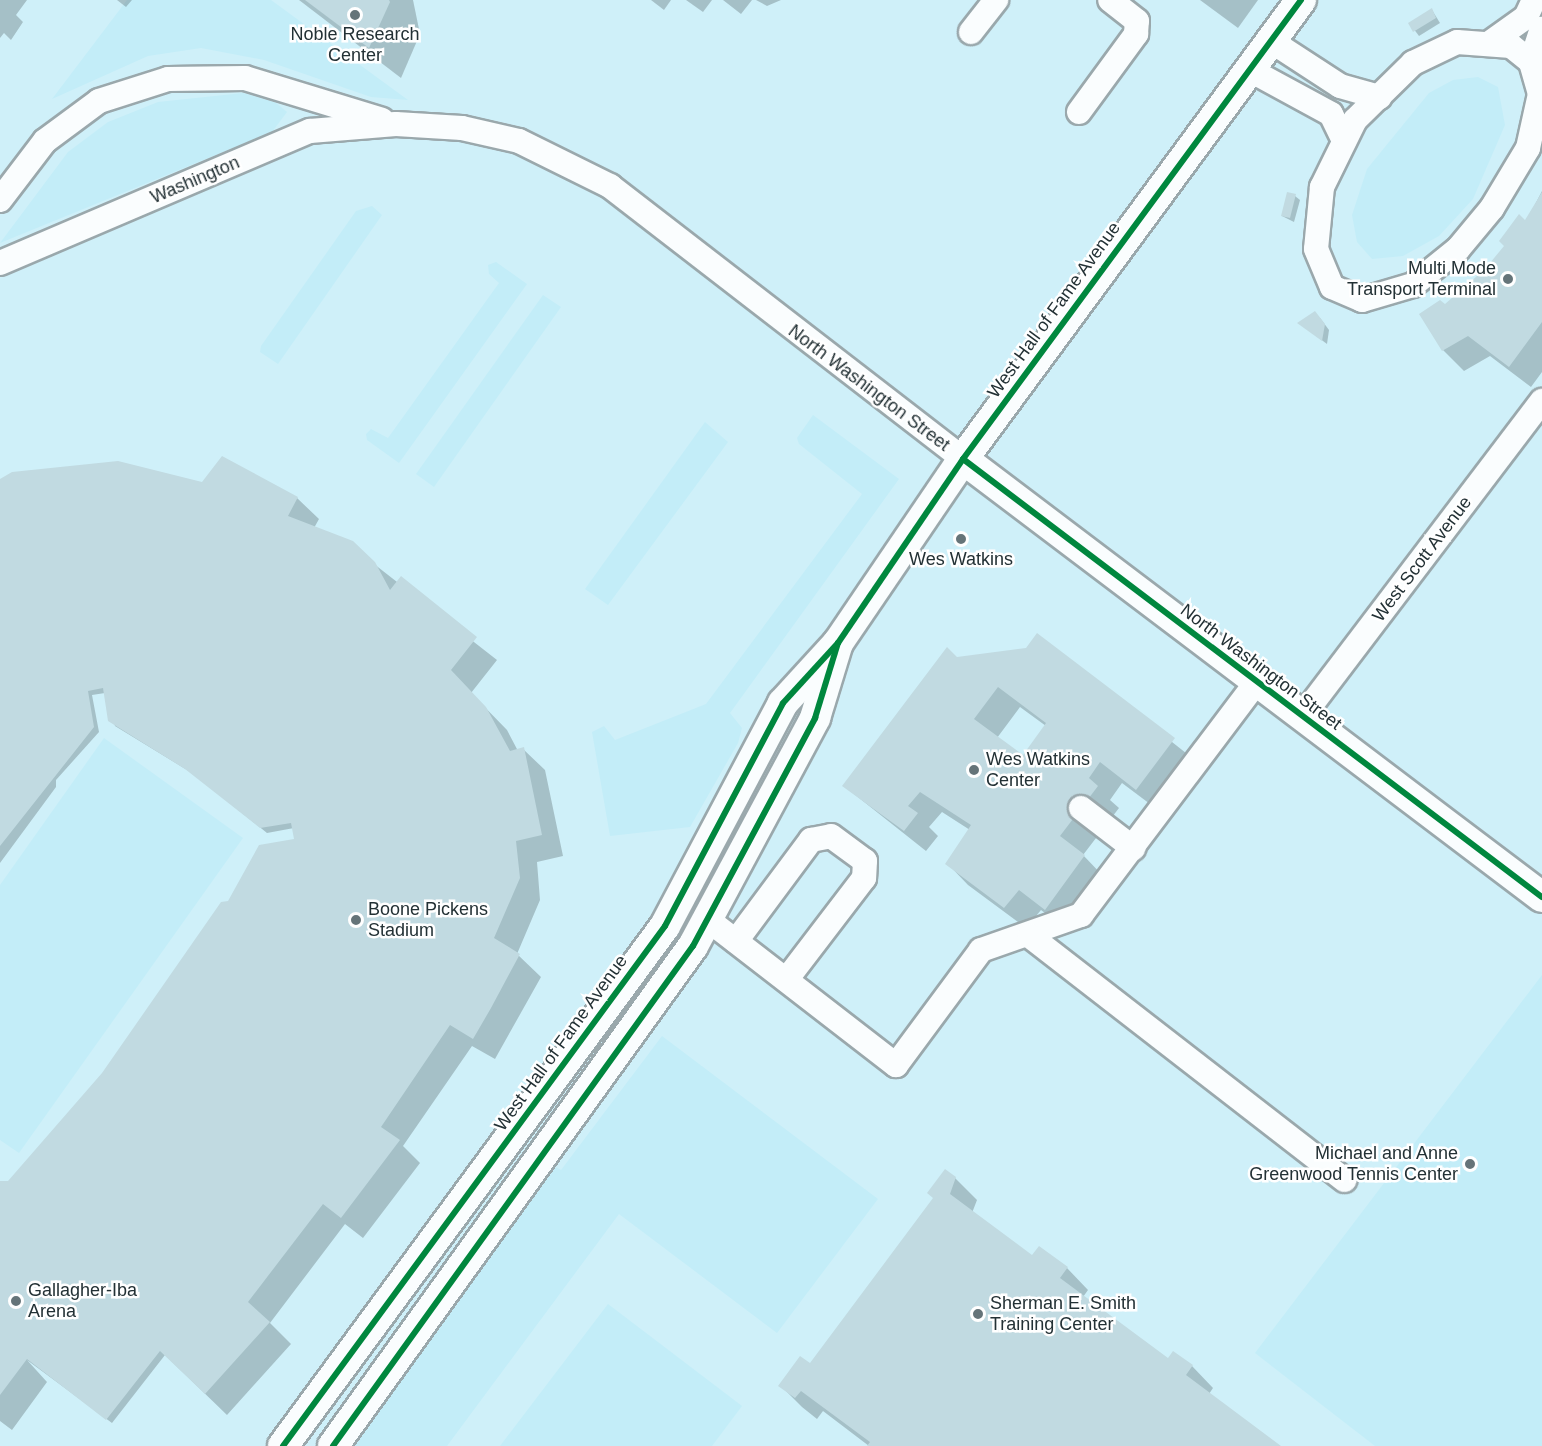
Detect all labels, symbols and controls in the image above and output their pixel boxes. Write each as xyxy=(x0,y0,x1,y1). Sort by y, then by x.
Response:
marker: Noble Research Center xyxy=(348,8,362,22)
place label: Noble Research Center xyxy=(290,24,420,66)
street label: Washington xyxy=(147,152,243,208)
street label: West Hall of Fame Avenue xyxy=(983,217,1125,403)
place label: Multi Mode Transport Terminal xyxy=(1347,258,1496,300)
marker: Multi Mode Transport Terminal xyxy=(1501,272,1515,286)
street label: North Washington Street xyxy=(784,320,954,456)
street label: West Scott Avenue xyxy=(1368,492,1476,626)
marker: Wes Watkins xyxy=(954,532,968,546)
place label: Wes Watkins xyxy=(909,548,1013,570)
street label: North Washington Street xyxy=(1176,599,1346,735)
place label: Wes Watkins Center xyxy=(986,749,1090,792)
marker: Wes Watkins Center xyxy=(967,763,981,777)
place label: Boone Pickens Stadium xyxy=(368,899,488,942)
marker: Boone Pickens Stadium xyxy=(349,913,363,927)
street label: West Hall of Fame Avenue xyxy=(490,950,632,1136)
place label: Michael and Anne Greenwood Tennis Center xyxy=(1249,1143,1458,1186)
marker: Michael and Anne Greenwood Tennis Center xyxy=(1463,1157,1477,1171)
place label: Gallagher-Iba Arena xyxy=(28,1280,137,1322)
place label: Sherman E. Smith Training Center xyxy=(990,1293,1136,1336)
marker: Gallagher-Iba Arena xyxy=(9,1294,23,1308)
marker: Sherman E. Smith Training Center xyxy=(971,1307,985,1321)

